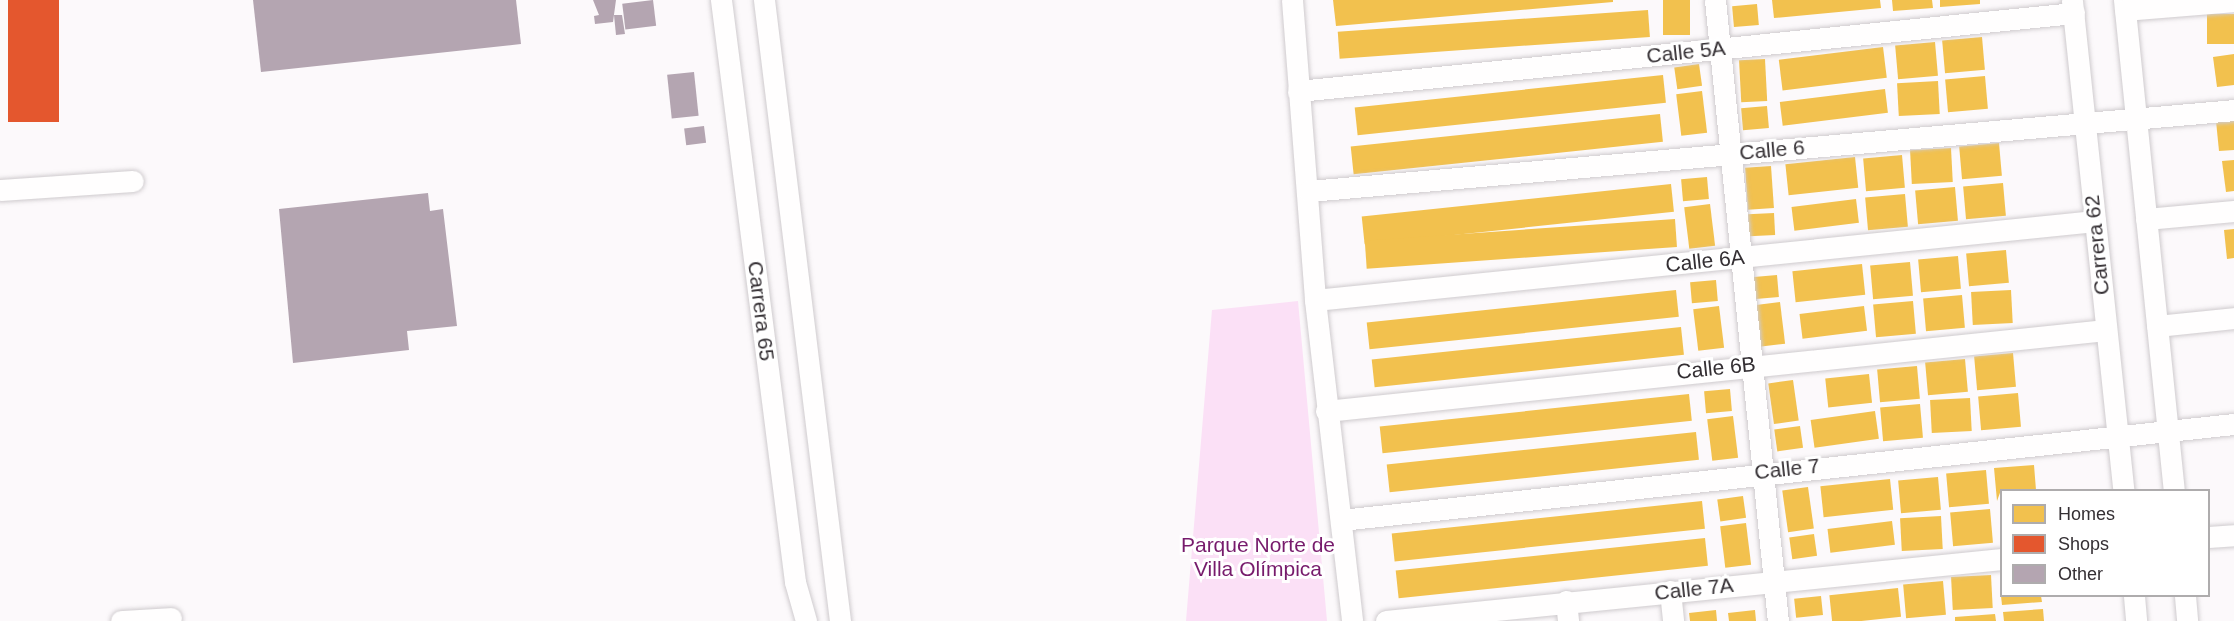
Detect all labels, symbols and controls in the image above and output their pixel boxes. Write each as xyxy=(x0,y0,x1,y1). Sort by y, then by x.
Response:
street label: Calle 5A xyxy=(1645,35,1727,69)
street label: Calle 6 xyxy=(1738,135,1806,165)
street label: Carrera 62 xyxy=(2079,194,2115,296)
street label: Calle 6A xyxy=(1664,244,1746,278)
street label: Carrera 65 xyxy=(742,260,780,362)
street label: Calle 6B xyxy=(1675,351,1757,385)
street label: Calle 7 xyxy=(1753,453,1821,485)
legend xyxy=(2000,489,2210,597)
text: Homes xyxy=(2058,504,2115,524)
park label: Parque Norte de Villa Olímpica xyxy=(1181,532,1335,582)
text: Shops xyxy=(2058,534,2109,554)
text: Other xyxy=(2058,564,2103,584)
street label: Calle 7A xyxy=(1653,572,1735,606)

